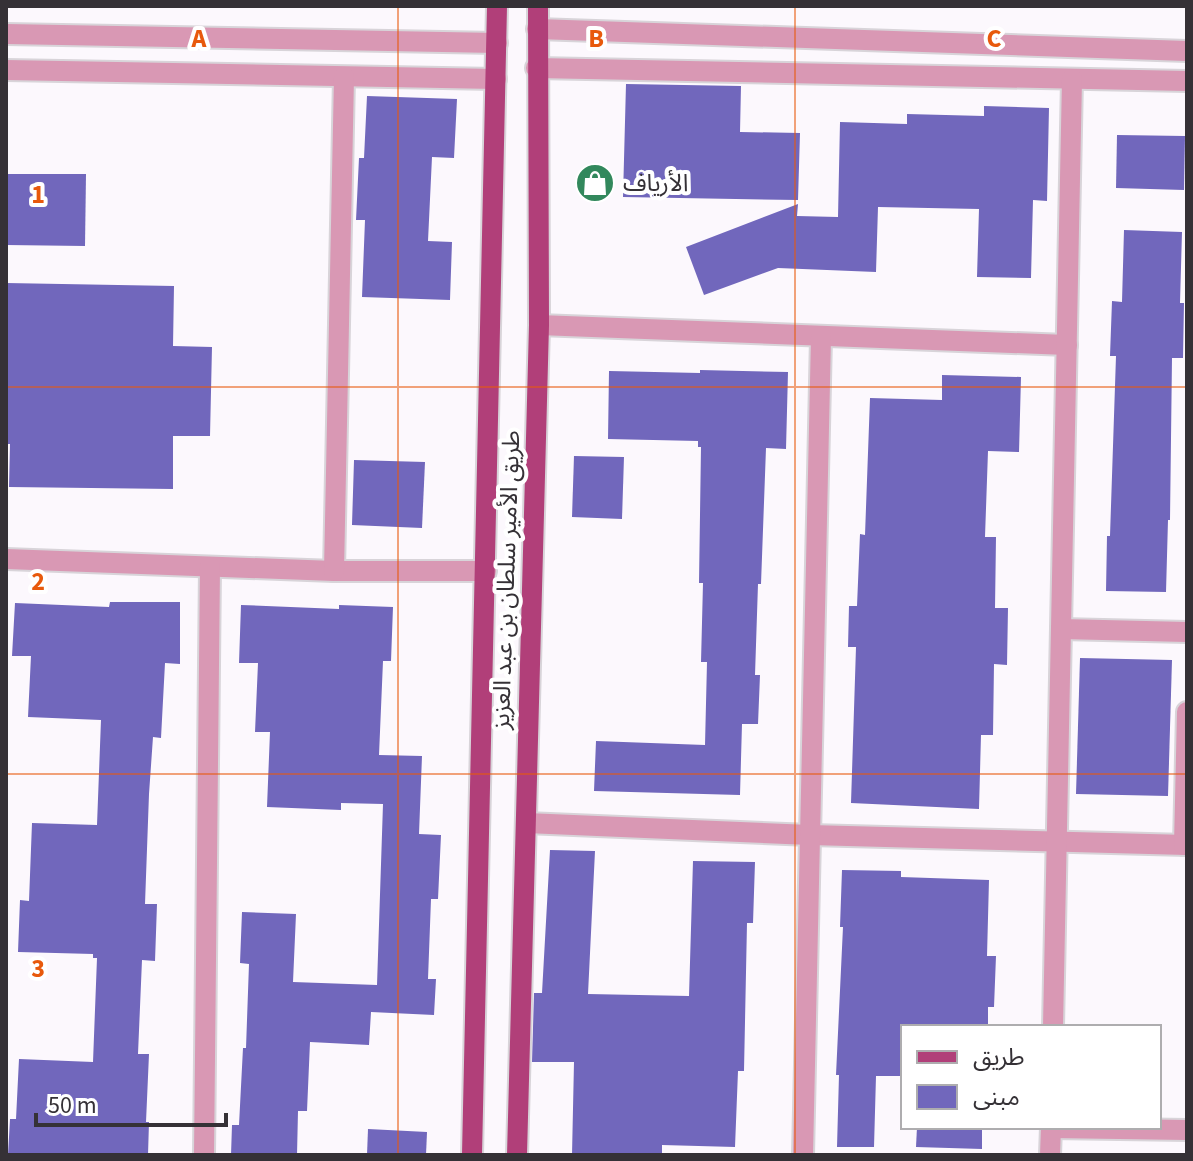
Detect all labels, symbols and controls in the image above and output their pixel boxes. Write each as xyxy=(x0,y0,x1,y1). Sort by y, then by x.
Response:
text: A xyxy=(191,20,208,57)
text: B xyxy=(588,20,604,57)
text: C xyxy=(986,20,1002,57)
shop icon: الأرياف xyxy=(574,162,616,204)
place label: الأرياف xyxy=(623,166,689,201)
text: 1 xyxy=(31,176,45,213)
street label: طريق الأمير سلطان بن عبد العزيز xyxy=(484,430,529,731)
text: 2 xyxy=(31,563,45,600)
text: 3 xyxy=(31,950,45,987)
legend xyxy=(901,1025,1161,1129)
text: طريق xyxy=(973,1040,1025,1075)
scale bar xyxy=(36,1077,226,1127)
text: مبنى xyxy=(973,1080,1020,1115)
text: 50 m xyxy=(48,1088,97,1123)

